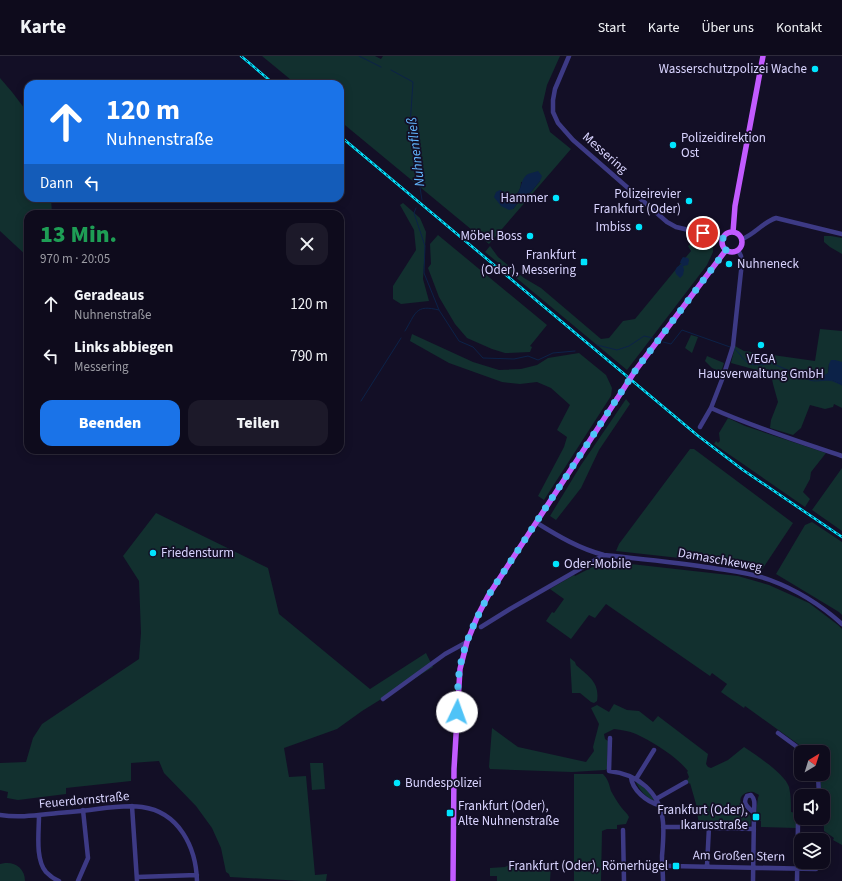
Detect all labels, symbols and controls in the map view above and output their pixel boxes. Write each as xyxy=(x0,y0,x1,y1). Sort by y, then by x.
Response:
text: Karte xyxy=(20,14,66,41)
text: Start xyxy=(598,18,626,38)
text: Karte xyxy=(648,18,679,38)
text: Über uns xyxy=(701,18,754,38)
text: Kontakt xyxy=(776,18,822,38)
place label: Wasserschutzpolizei Wache xyxy=(659,60,807,78)
marker: Wasserschutzpolizei Wache xyxy=(810,64,820,74)
text: 120 m xyxy=(106,90,180,130)
icon: ahead xyxy=(40,96,92,148)
water label: Nuhnenfließ xyxy=(402,116,430,188)
text: Nuhnenstraße xyxy=(106,127,213,152)
street label: Messering xyxy=(578,128,632,178)
place label: Polizeidirektion Ost xyxy=(681,129,766,162)
marker: Polizeidirektion Ost xyxy=(668,140,678,150)
icon: left xyxy=(81,172,103,194)
text: Dann xyxy=(40,173,73,194)
place label: Polizeirevier Frankfurt (Oder) xyxy=(593,185,681,218)
place label: Hammer xyxy=(500,189,548,207)
marker: Hammer xyxy=(551,193,561,203)
marker: Polizeirevier Frankfurt (Oder) xyxy=(684,196,694,206)
pin xyxy=(686,216,720,250)
text: 13 Min. xyxy=(40,217,117,252)
place label: Imbiss xyxy=(596,218,632,236)
marker: Imbiss xyxy=(634,222,644,232)
icon: arrive xyxy=(692,222,714,244)
button: close xyxy=(286,223,328,265)
place label: Möbel Boss xyxy=(460,227,523,245)
marker: Möbel Boss xyxy=(525,231,535,241)
place label: Frankfurt (Oder), Messering xyxy=(481,246,577,279)
text: 970 m · 20:05 xyxy=(40,250,110,268)
place label: Nuhneneck xyxy=(737,255,800,273)
marker: Frankfurt (Oder), Messering xyxy=(579,257,589,267)
marker: Nuhneneck xyxy=(724,259,734,269)
text: Geradeaus xyxy=(74,285,144,306)
icon: ahead xyxy=(40,293,62,315)
text: 120 m xyxy=(290,294,328,315)
text: Nuhnenstraße xyxy=(74,306,152,324)
text: Links abbiegen xyxy=(74,337,173,358)
marker: VEGA Hausverwaltung GmbH xyxy=(756,340,766,350)
icon: left xyxy=(40,345,62,367)
text: 790 m xyxy=(290,346,328,367)
place label: VEGA Hausverwaltung GmbH xyxy=(698,350,824,383)
text: Messering xyxy=(74,358,129,376)
button: Beenden xyxy=(40,400,180,446)
button: Teilen xyxy=(188,400,328,446)
place label: Friedensturm xyxy=(161,544,234,562)
street label: Damaschkeweg xyxy=(676,544,764,576)
marker: Friedensturm xyxy=(148,548,158,558)
place label: Oder-Mobile xyxy=(564,555,631,573)
marker: Oder-Mobile xyxy=(551,559,561,569)
position arrow xyxy=(436,691,478,733)
north arrow xyxy=(794,745,830,781)
map controls xyxy=(794,745,830,869)
place label: Bundespolizei xyxy=(405,774,482,792)
marker: Bundespolizei xyxy=(392,778,402,788)
street label: Feuerdornstraße xyxy=(38,787,130,813)
button: sound xyxy=(794,789,830,825)
place label: Frankfurt (Oder), Alte Nuhnenstraße xyxy=(458,797,559,830)
place label: Frankfurt (Oder), Ikarusstraße xyxy=(657,801,748,834)
marker: Frankfurt (Oder), Alte Nuhnenstraße xyxy=(445,808,455,818)
marker: Frankfurt (Oder), Ikarusstraße xyxy=(751,812,761,822)
button: layers xyxy=(794,833,830,869)
street label: Am Großen Stern xyxy=(693,846,785,866)
place label: Frankfurt (Oder), Römerhügel xyxy=(508,857,668,875)
marker: Frankfurt (Oder), Römerhügel xyxy=(671,861,681,871)

